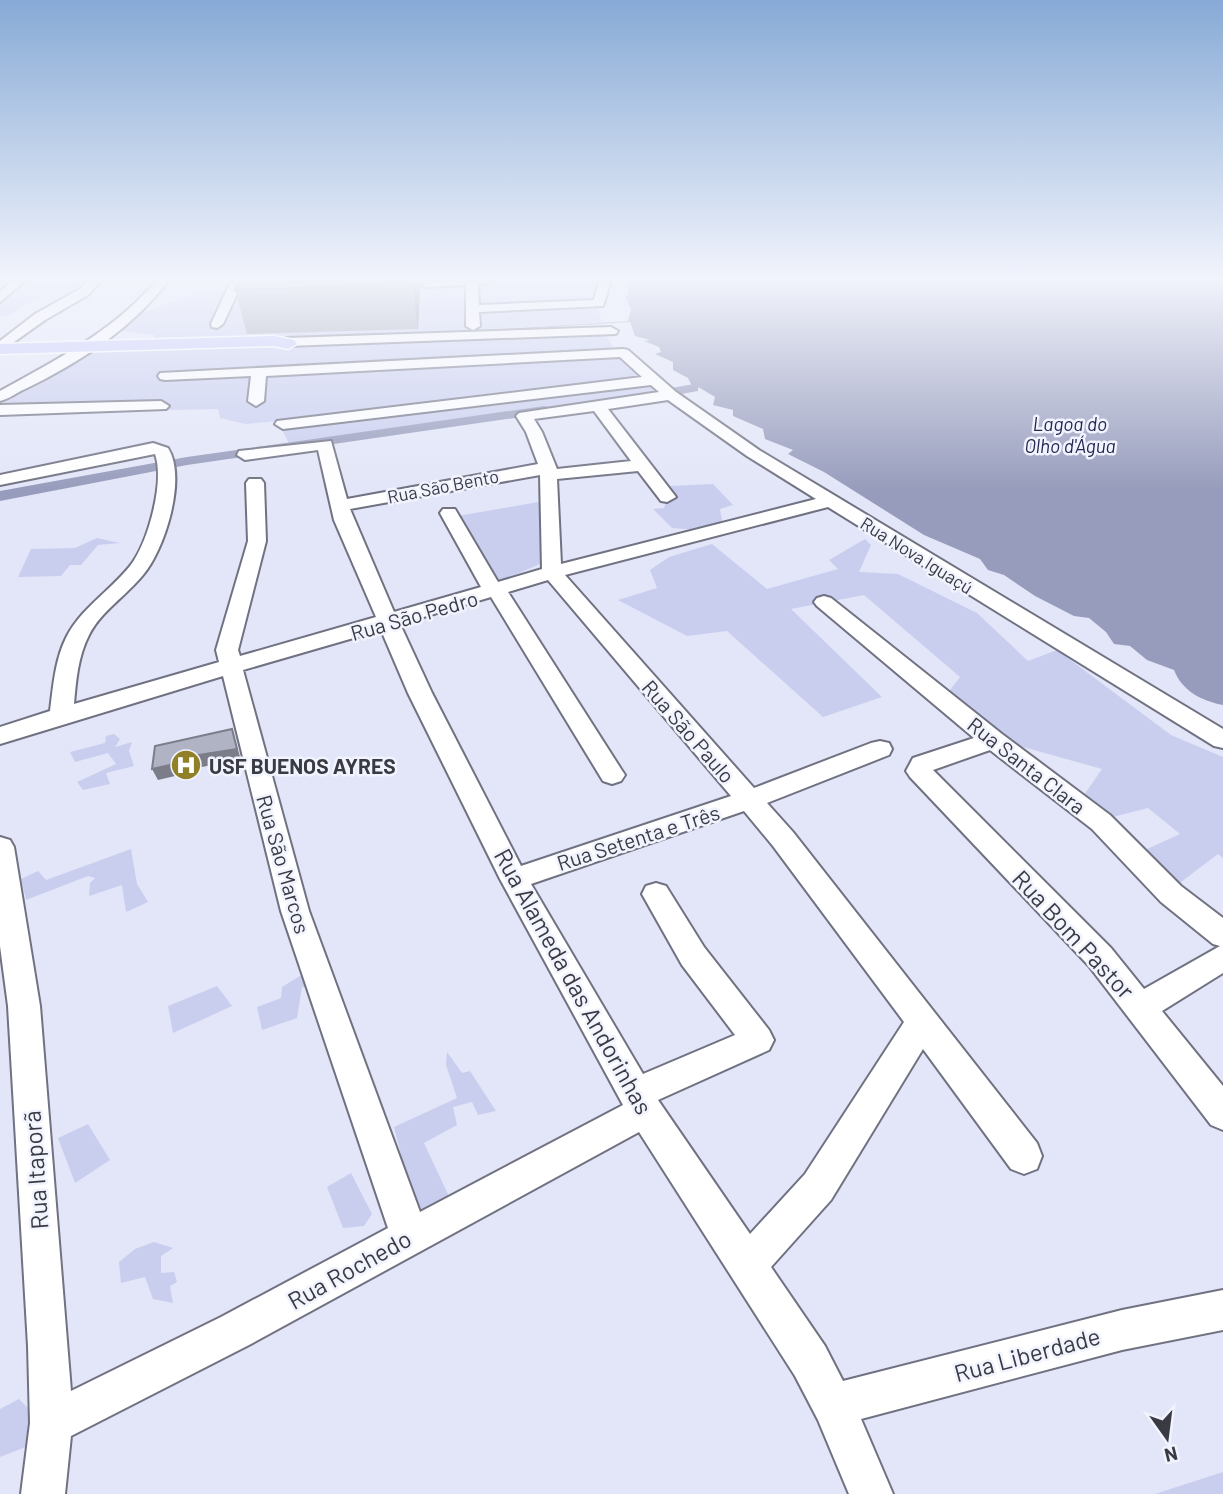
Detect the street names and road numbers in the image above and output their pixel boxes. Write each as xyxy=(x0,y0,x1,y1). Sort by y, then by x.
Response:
street label: Rua São Bento xyxy=(385,464,501,508)
street label: Rua Nova Iguaçú xyxy=(857,512,977,598)
street label: Rua São Pedro xyxy=(348,585,480,645)
street label: Rua São Paulo xyxy=(638,674,740,788)
street label: Rua Santa Clara xyxy=(963,711,1091,819)
street label: Rua São Marcos xyxy=(252,792,316,936)
street label: Rua Setenta e Três xyxy=(553,799,723,875)
street label: Rua Alameda das Andorinhas xyxy=(489,843,659,1119)
street label: Rua Bom Pastor xyxy=(1007,864,1141,1005)
street label: Rua Itaporã xyxy=(16,1110,54,1230)
street label: Rua Rochedo xyxy=(282,1223,416,1315)
street label: Rua Liberdade xyxy=(951,1321,1103,1387)

